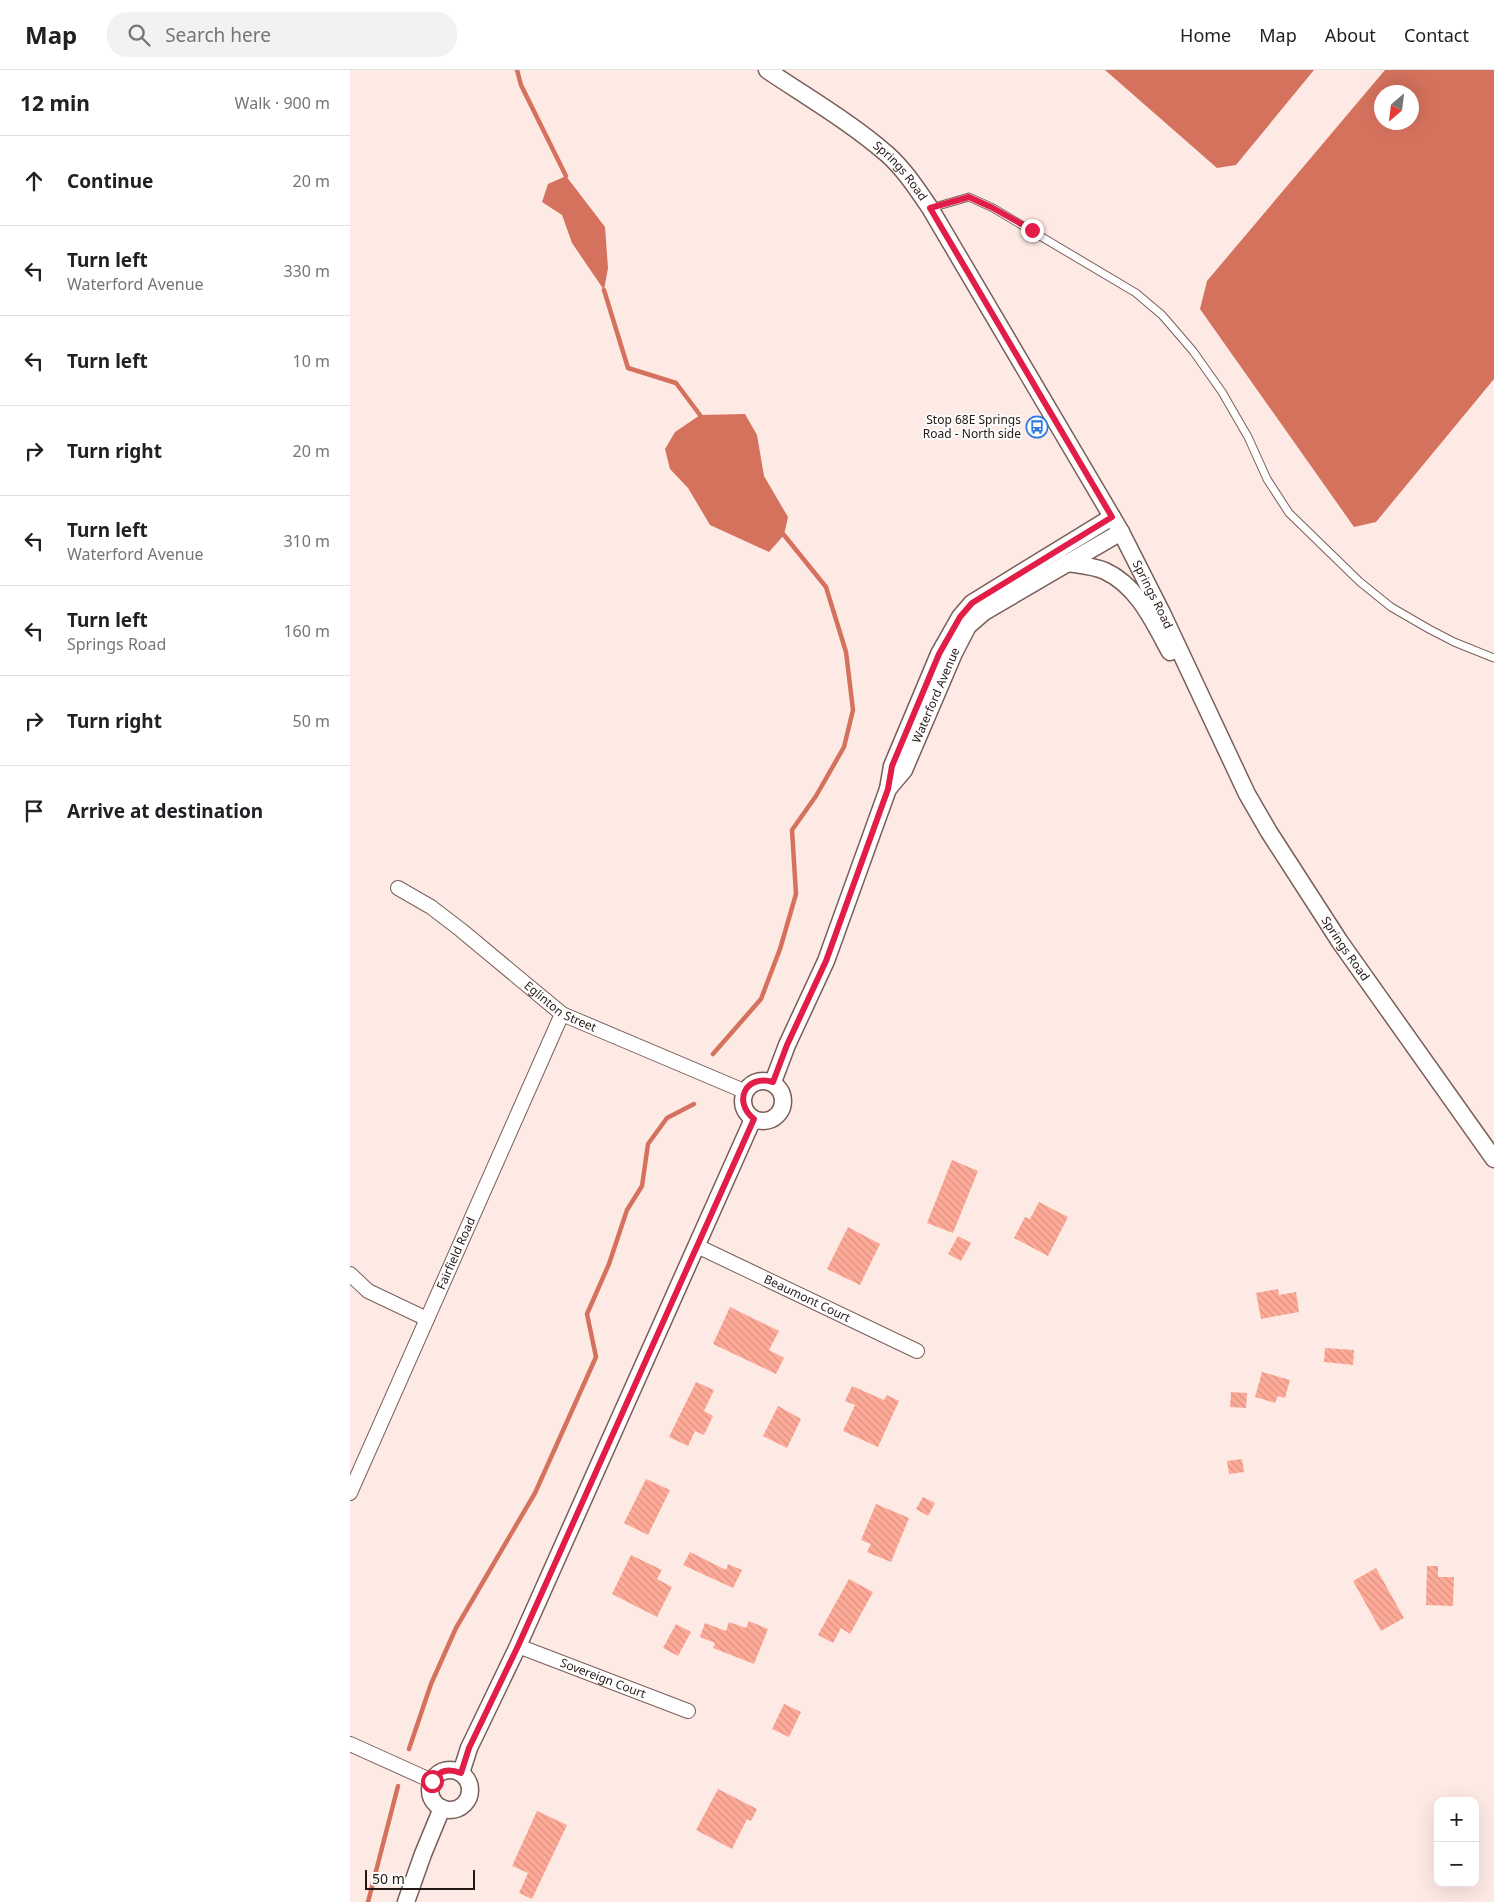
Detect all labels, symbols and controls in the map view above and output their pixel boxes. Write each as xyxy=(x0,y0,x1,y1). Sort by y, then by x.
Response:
search box xyxy=(107,12,457,57)
text: Map xyxy=(25,18,77,51)
icon: search xyxy=(125,21,153,49)
text: Search here xyxy=(165,22,271,48)
text: Home xyxy=(1180,23,1231,47)
text: Map xyxy=(1259,23,1297,47)
text: About xyxy=(1325,23,1376,47)
text: Contact xyxy=(1404,23,1469,47)
north arrow xyxy=(1374,85,1419,130)
text: 12 min xyxy=(20,89,90,117)
text: Walk · 900 m xyxy=(235,92,330,114)
street label: Springs Road xyxy=(870,137,932,204)
icon: ahead xyxy=(20,167,48,195)
text: Continue xyxy=(67,168,153,194)
text: 20 m xyxy=(293,170,330,192)
route end xyxy=(1021,219,1044,242)
text: Turn left xyxy=(67,247,148,273)
icon: left xyxy=(20,257,48,285)
text: 330 m xyxy=(283,260,330,282)
text: Waterford Avenue xyxy=(67,273,204,295)
icon: left xyxy=(20,347,48,375)
text: Turn left xyxy=(67,348,148,374)
text: 10 m xyxy=(293,350,330,372)
place label: Stop 68E Springs Road - North side xyxy=(923,411,1021,442)
bus stop icon: Stop 68E Springs Road - North side xyxy=(1025,415,1049,439)
icon: right xyxy=(20,437,48,465)
text: Turn right xyxy=(67,438,162,464)
text: 20 m xyxy=(293,440,330,462)
text: Turn left xyxy=(67,517,148,543)
icon: left xyxy=(20,527,48,555)
text: 310 m xyxy=(283,530,330,552)
text: Waterford Avenue xyxy=(67,543,204,565)
street label: Springs Road xyxy=(1129,557,1177,631)
text: Turn left xyxy=(67,607,148,633)
icon: left xyxy=(20,617,48,645)
text: 160 m xyxy=(283,620,330,642)
text: Springs Road xyxy=(67,633,166,655)
street label: Waterford Avenue xyxy=(907,644,964,746)
icon: right xyxy=(20,707,48,735)
text: Turn right xyxy=(67,708,162,734)
text: 50 m xyxy=(293,710,330,732)
icon: arrive xyxy=(20,797,48,825)
text: Arrive at destination xyxy=(67,798,263,824)
street label: Springs Road xyxy=(1318,913,1374,984)
street label: Eglinton Street xyxy=(521,977,600,1036)
street label: Fairfield Road xyxy=(432,1214,479,1292)
street label: Beaumont Court xyxy=(761,1270,854,1326)
street label: Sovereign Court xyxy=(558,1654,649,1702)
route start xyxy=(421,1770,444,1793)
map controls xyxy=(1434,1797,1479,1887)
button: + xyxy=(1434,1797,1479,1842)
button: − xyxy=(1434,1842,1479,1887)
scale bar xyxy=(365,1867,475,1890)
text: 50 m xyxy=(372,1869,405,1888)

